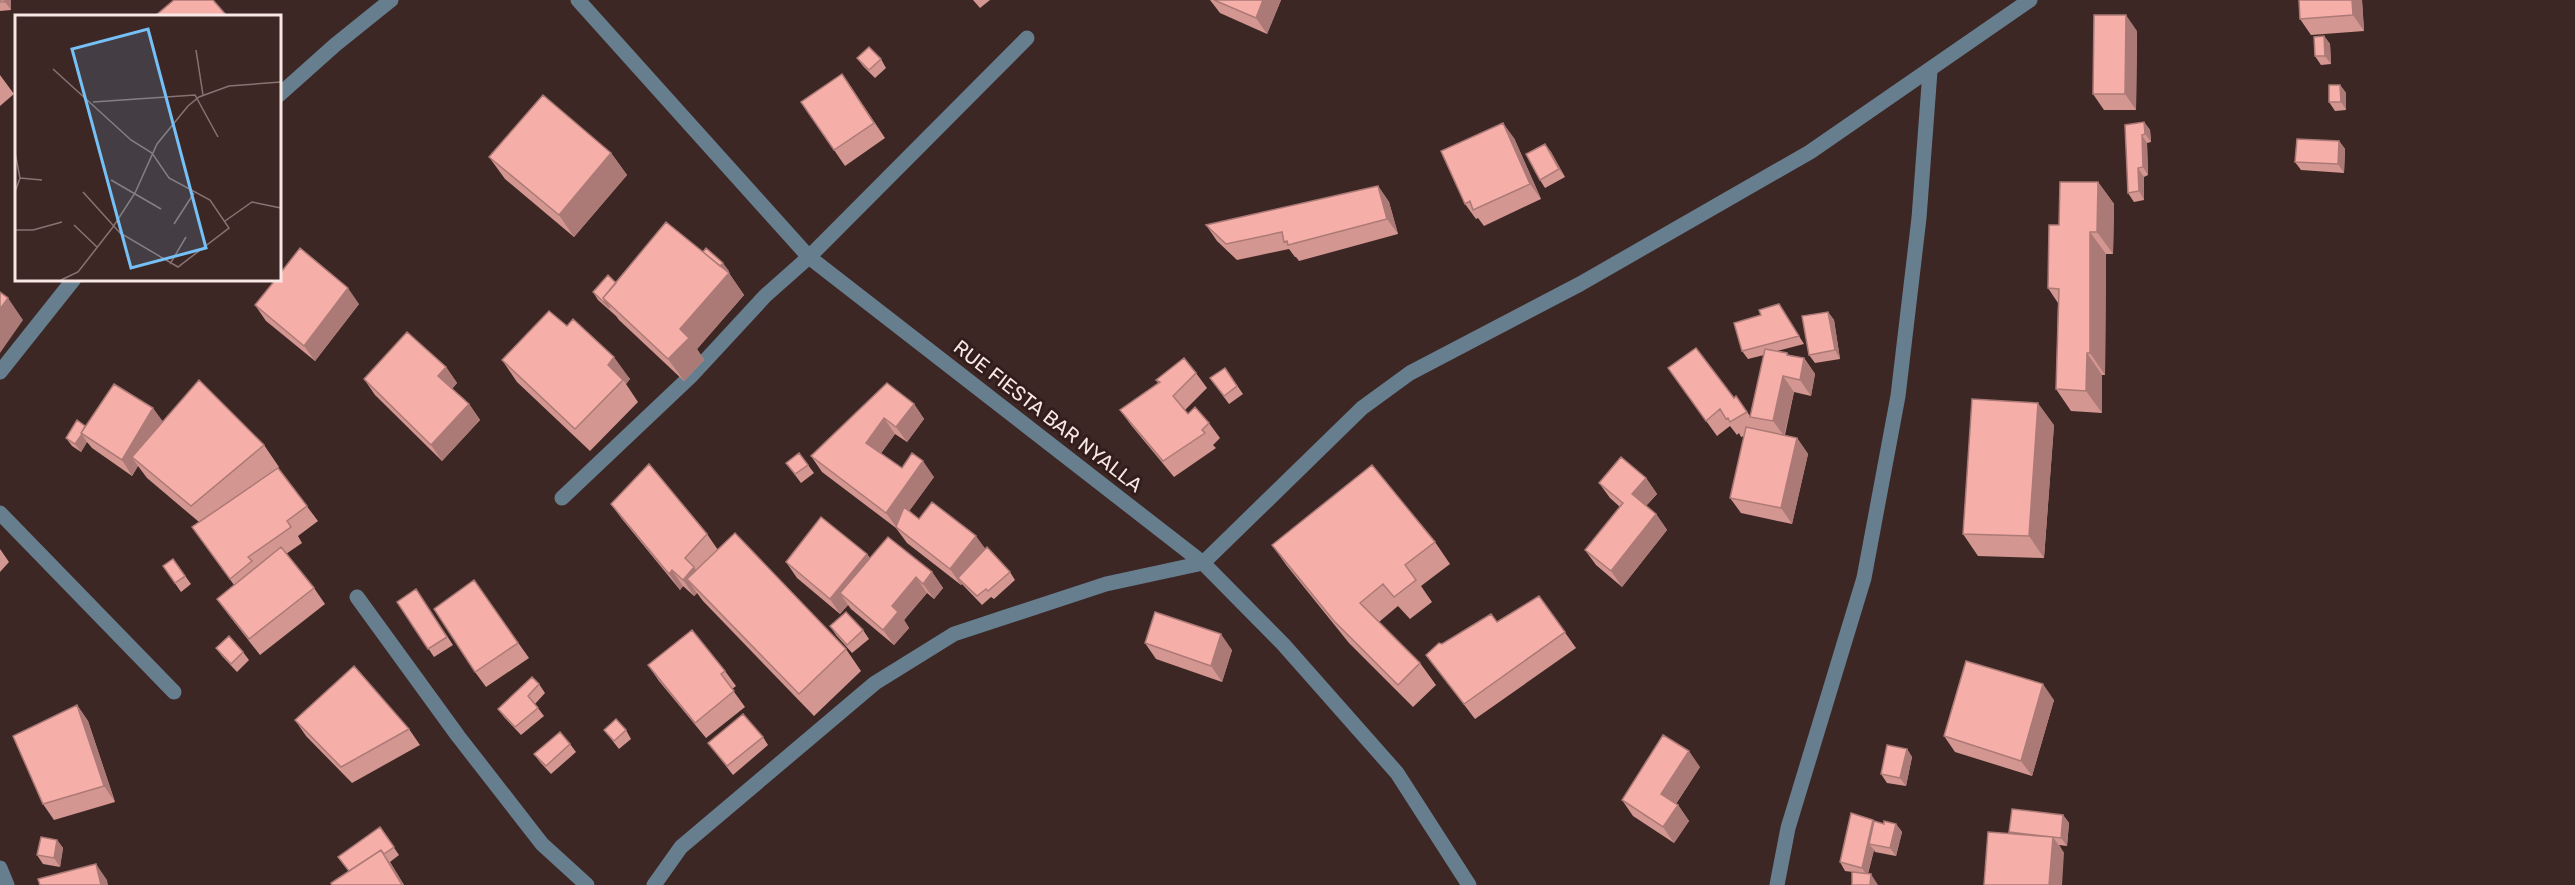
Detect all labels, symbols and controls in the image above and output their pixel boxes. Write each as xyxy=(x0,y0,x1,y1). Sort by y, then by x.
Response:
inset map xyxy=(15,15,280,280)
street label: RUE FIESTA BAR NYALLA xyxy=(949,335,1147,497)

